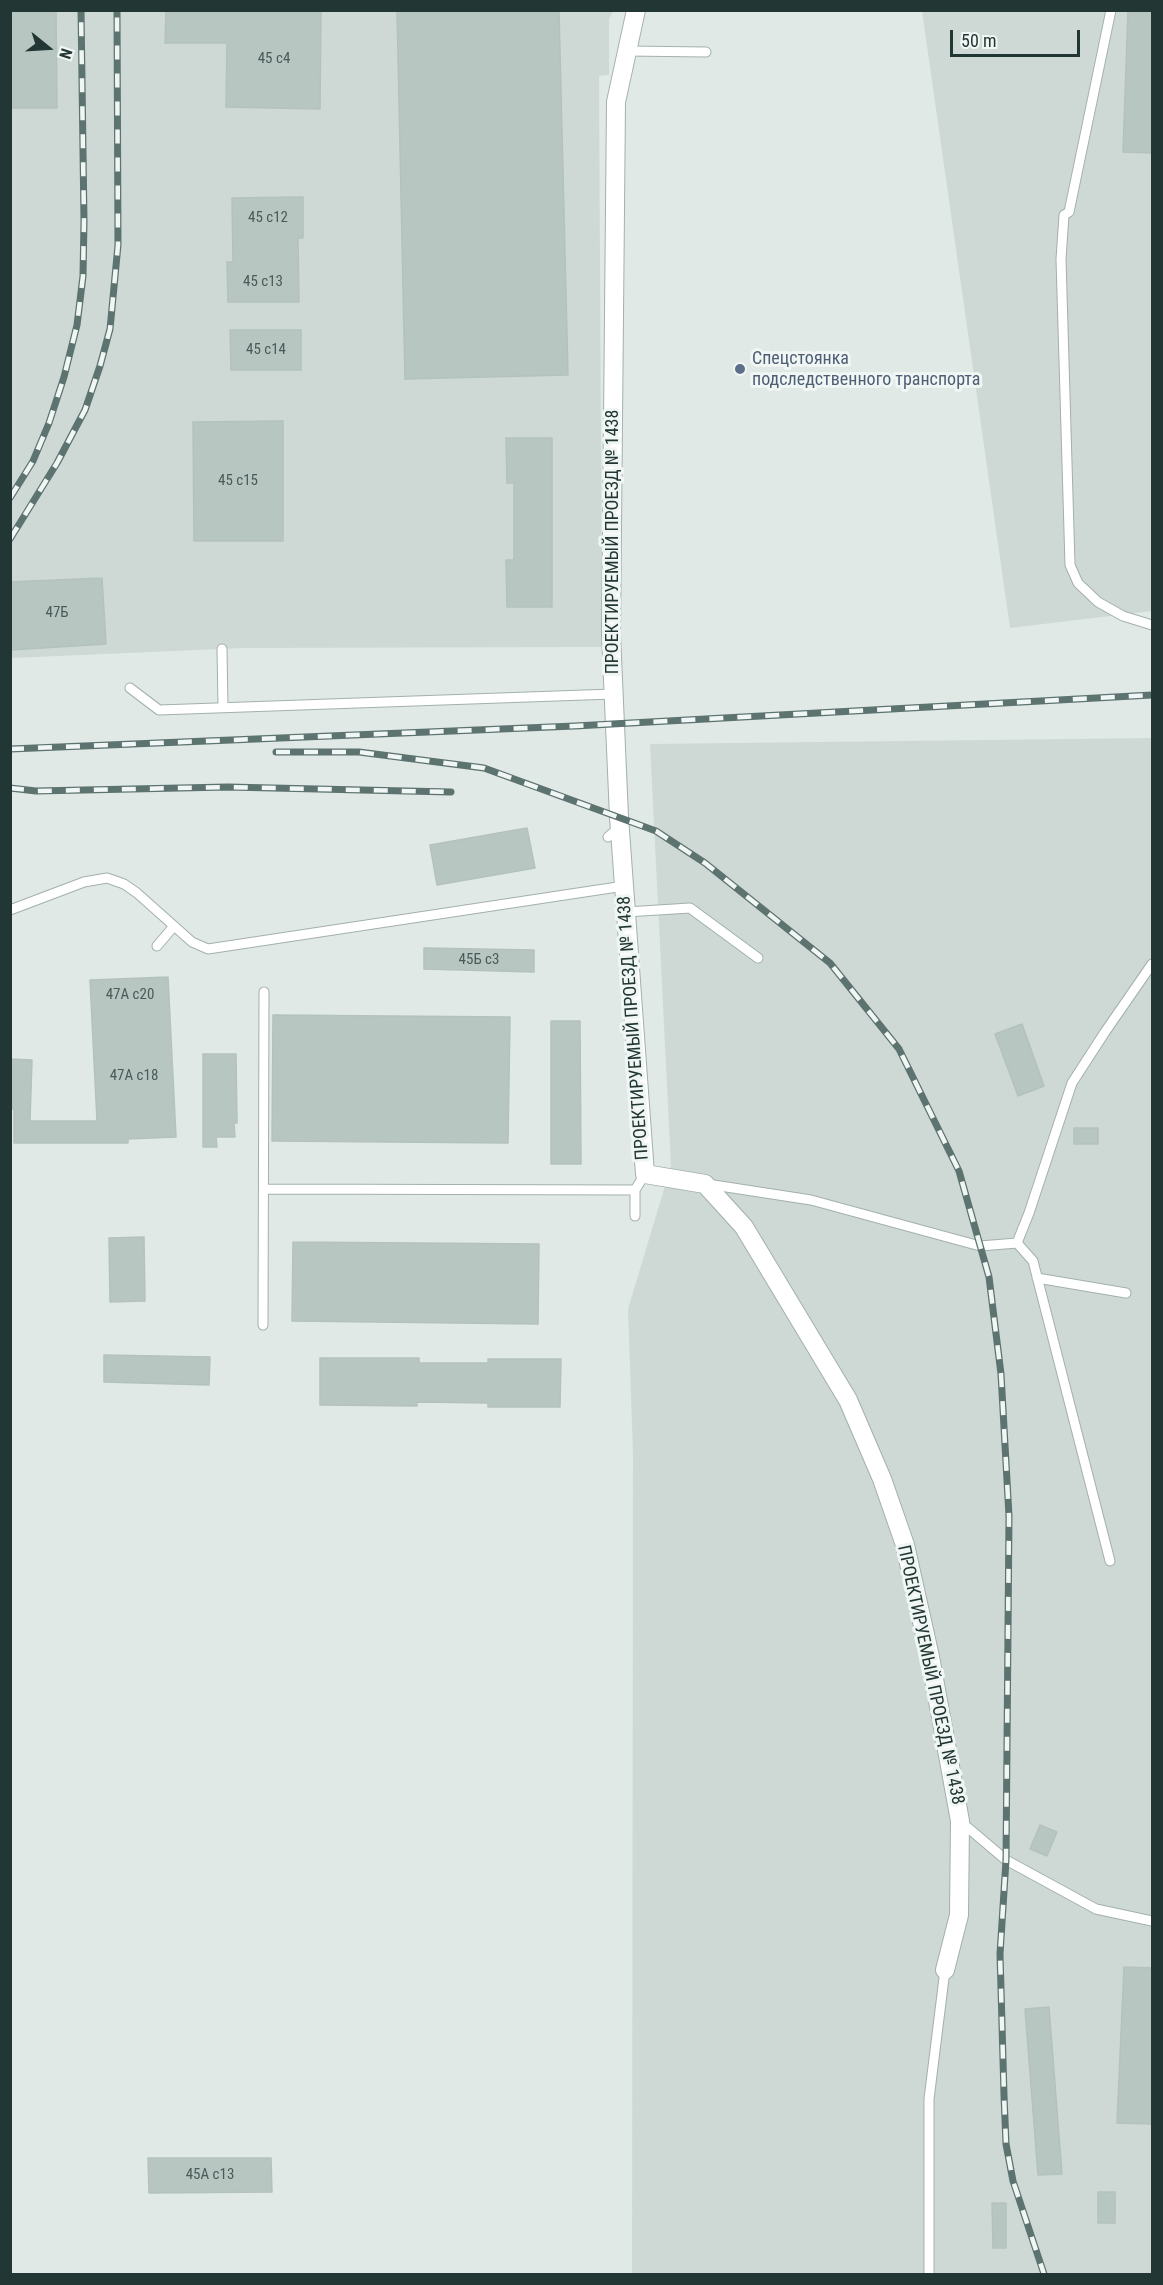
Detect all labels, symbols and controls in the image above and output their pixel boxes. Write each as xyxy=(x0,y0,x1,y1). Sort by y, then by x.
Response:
north arrow xyxy=(18,18,78,78)
scale bar xyxy=(953,18,1084,56)
text: 50 m xyxy=(961,30,996,51)
text: N xyxy=(55,46,76,61)
house number: 45 с4 xyxy=(258,50,290,68)
house number: 45 с12 xyxy=(248,209,288,227)
house number: 45 с13 xyxy=(243,273,283,291)
house number: 45 с14 xyxy=(246,341,286,359)
place label: Спецстоянка подследственного транспорта xyxy=(752,348,980,391)
marker: Спецстоянка подследственного транспорта xyxy=(733,362,747,376)
street label: ПРОЕКТИРУЕМЫЙ ПРОЕЗД № 1438 xyxy=(602,410,624,674)
house number: 45 с15 xyxy=(218,472,258,490)
house number: 47Б xyxy=(45,604,69,622)
street label: ПРОЕКТИРУЕМЫЙ ПРОЕЗД № 1438 xyxy=(614,895,654,1161)
house number: 45Б с3 xyxy=(459,951,499,969)
house number: 47А с20 xyxy=(106,986,154,1004)
house number: 47А с18 xyxy=(110,1067,158,1085)
street label: ПРОЕКТИРУЕМЫЙ ПРОЕЗД № 1438 xyxy=(892,1543,968,1807)
house number: 45А с13 xyxy=(186,2166,234,2184)

